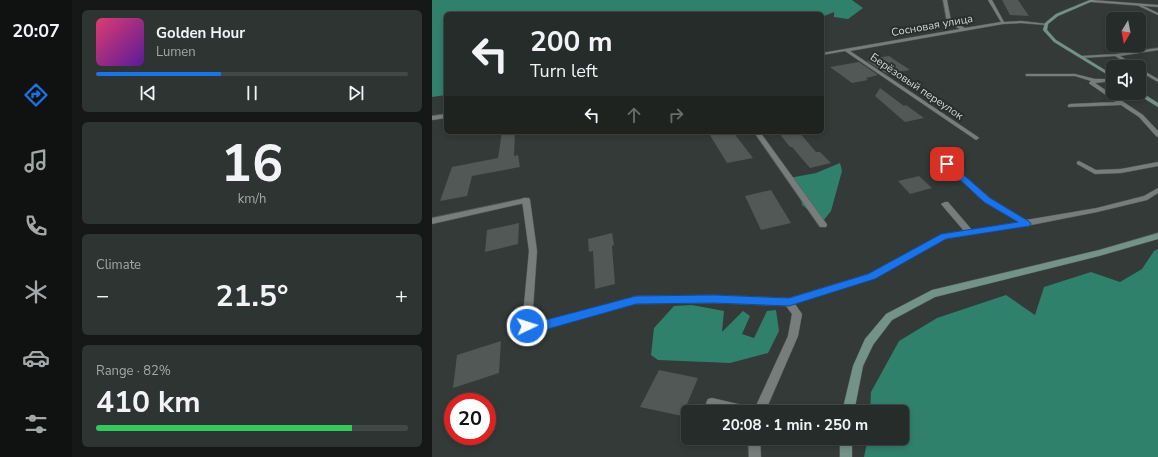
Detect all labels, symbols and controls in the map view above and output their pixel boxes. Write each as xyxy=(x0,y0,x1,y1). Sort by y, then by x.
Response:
street label: Сосновая улица xyxy=(890,11,974,40)
north arrow xyxy=(1106,12,1146,52)
map controls xyxy=(1106,12,1146,100)
text: 20:07 xyxy=(12,19,60,43)
text: Golden Hour xyxy=(156,23,245,43)
text: 200 m xyxy=(530,23,613,61)
icon: left xyxy=(464,28,516,80)
text: Lumen xyxy=(156,43,196,61)
street label: Берёзовый переулок xyxy=(867,50,966,123)
text: Turn left xyxy=(530,59,598,83)
button: sound xyxy=(1106,60,1146,100)
icon: directions xyxy=(22,81,50,109)
icon: previous xyxy=(137,82,159,104)
icon: pause xyxy=(241,82,263,104)
icon: next xyxy=(345,82,367,104)
icon: left xyxy=(581,104,603,126)
icon: ahead xyxy=(623,104,645,126)
icon: right xyxy=(665,104,687,126)
text: 16 xyxy=(221,128,283,199)
icon: music xyxy=(22,147,50,175)
pin xyxy=(930,147,964,181)
icon: arrive xyxy=(936,153,958,175)
text: km/h xyxy=(238,190,266,208)
icon: phone xyxy=(22,212,50,240)
text: Climate xyxy=(96,256,141,274)
text: 21.5° xyxy=(216,276,288,317)
icon: climate xyxy=(22,278,50,306)
text: − xyxy=(96,281,109,311)
text: + xyxy=(395,281,408,311)
position arrow xyxy=(506,305,548,347)
icon: car xyxy=(22,344,50,372)
text: Range · 82% xyxy=(96,362,171,380)
text: 410 km xyxy=(96,382,201,423)
speed limit sign: 20 xyxy=(444,393,496,445)
icon: filters xyxy=(22,410,50,438)
text: 20:08 · 1 min · 250 m xyxy=(722,415,868,435)

